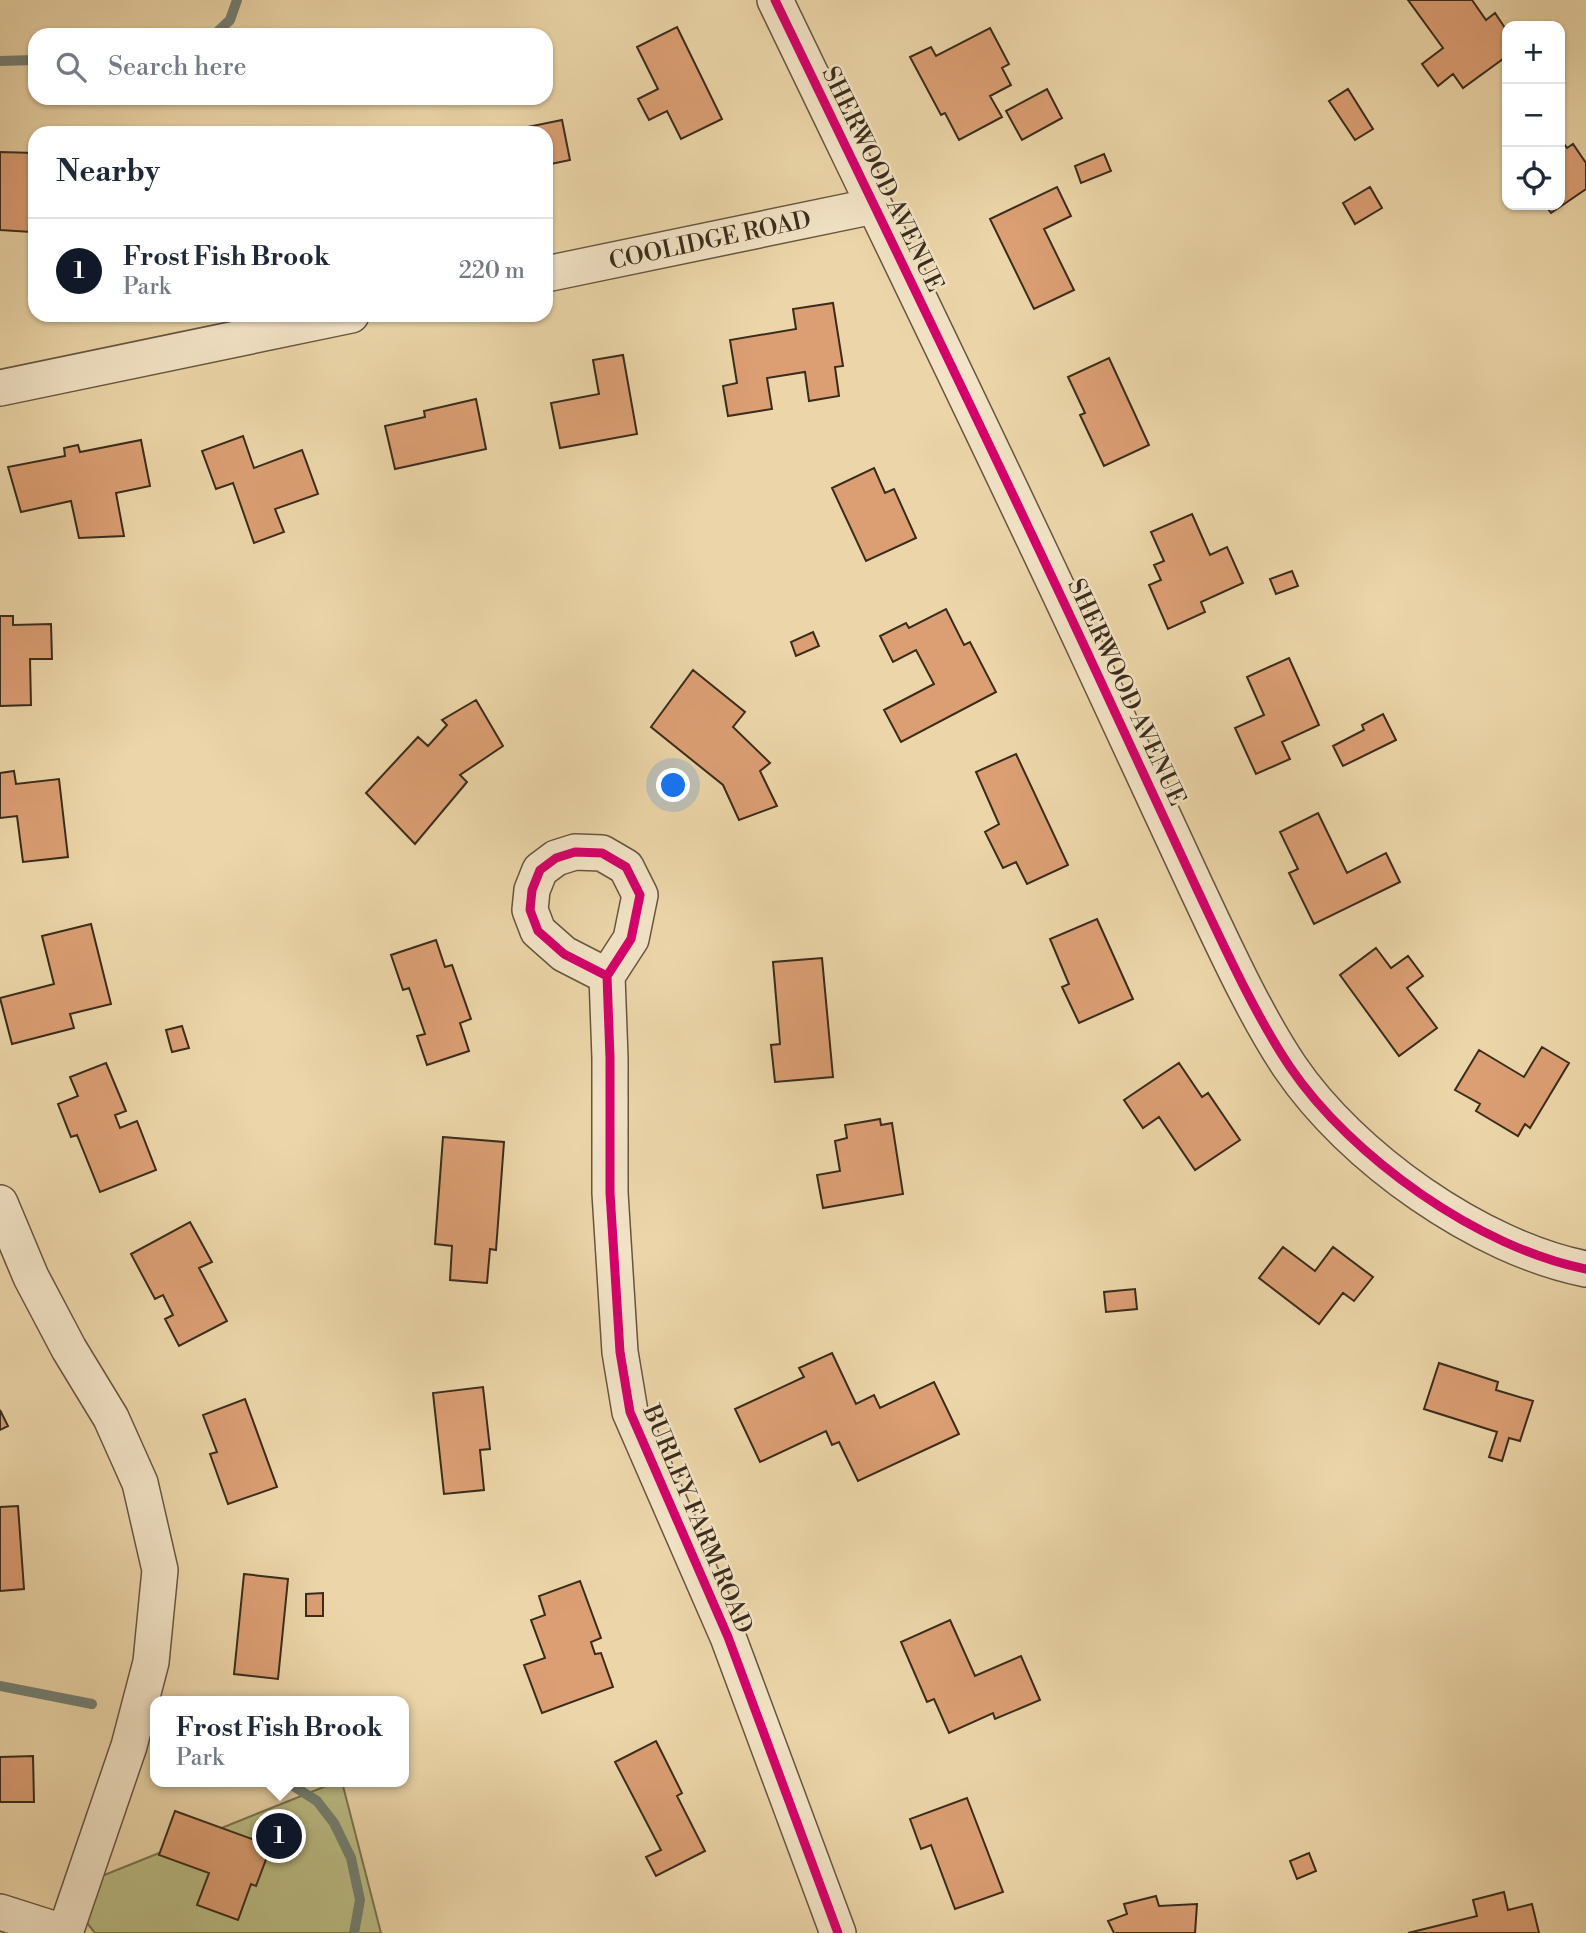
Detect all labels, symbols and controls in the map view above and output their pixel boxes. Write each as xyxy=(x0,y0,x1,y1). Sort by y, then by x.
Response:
map controls xyxy=(1502,21,1565,210)
button: + xyxy=(1502,21,1565,84)
search box xyxy=(28,28,553,105)
icon: search xyxy=(52,48,90,86)
text: Search here xyxy=(108,51,247,83)
street label: SHERWOOD AVENUE xyxy=(815,62,950,297)
button: − xyxy=(1502,84,1565,147)
button: locate xyxy=(1502,147,1565,210)
text: Nearby xyxy=(56,153,160,191)
street label: COOLIDGE ROAD xyxy=(606,205,814,277)
text: Frost Fish Brook xyxy=(123,241,330,273)
text: 1 xyxy=(73,257,85,285)
text: 220 m xyxy=(459,257,525,285)
text: Park xyxy=(123,273,171,301)
street label: SHERWOOD AVENUE xyxy=(1060,574,1192,811)
your location xyxy=(656,768,690,802)
street label: BURLEY FARM ROAD xyxy=(635,1400,759,1638)
popup xyxy=(150,1696,409,1787)
text: Frost Fish Brook xyxy=(176,1712,383,1744)
text: Park xyxy=(176,1744,224,1772)
pin: 1 xyxy=(256,1810,302,1862)

